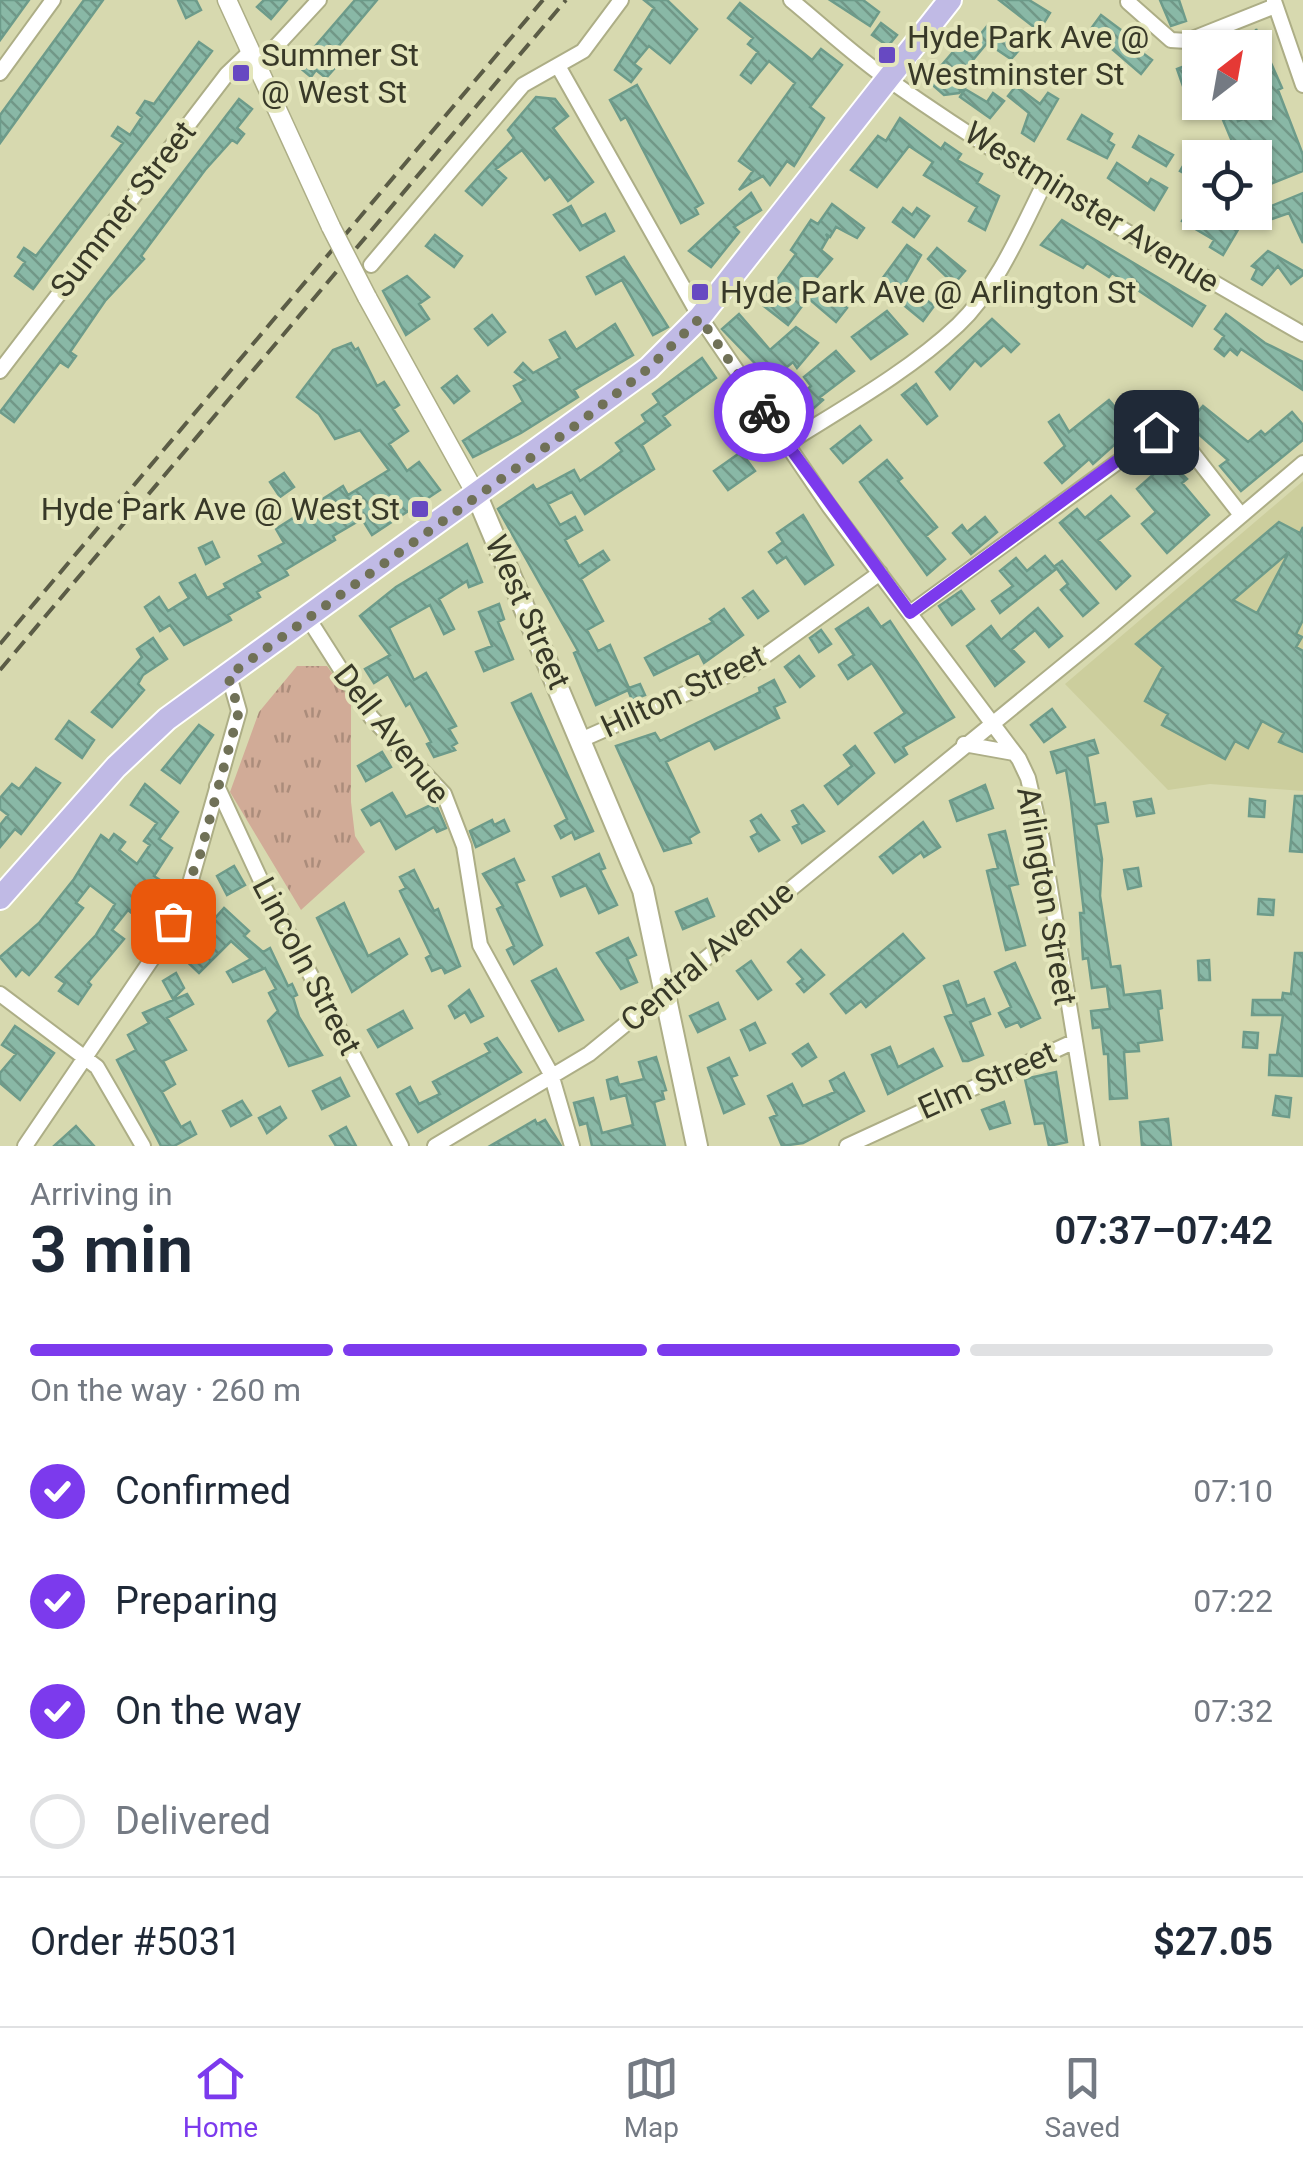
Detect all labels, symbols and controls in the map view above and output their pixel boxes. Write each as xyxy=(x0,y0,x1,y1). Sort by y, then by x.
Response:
place label: Hyde Park Ave @ Westminster St xyxy=(907,18,1149,93)
north arrow xyxy=(1182,30,1272,120)
map controls xyxy=(1182,30,1272,230)
place label: Summer St @ West St xyxy=(261,36,419,111)
marker: Hyde Park Ave @ Westminster St xyxy=(876,44,898,66)
marker: Summer St @ West St xyxy=(230,62,252,84)
street label: Summer Street xyxy=(42,113,204,305)
street label: Westminster Avenue xyxy=(958,113,1226,301)
button: locate xyxy=(1182,140,1272,230)
place label: Hyde Park Ave @ Arlington St xyxy=(720,273,1137,311)
marker: Hyde Park Ave @ Arlington St xyxy=(689,281,711,303)
courier xyxy=(714,362,814,462)
icon: bike xyxy=(737,385,792,440)
pin xyxy=(1114,390,1199,475)
icon: home xyxy=(1129,405,1184,460)
place label: Hyde Park Ave @ West St xyxy=(41,490,400,528)
marker: Hyde Park Ave @ West St xyxy=(409,498,431,520)
street label: West Street xyxy=(477,529,579,695)
street label: Hilton Street xyxy=(595,636,771,746)
street label: Dell Avenue xyxy=(326,657,458,811)
street label: Arlington Street xyxy=(1009,784,1085,1008)
street label: Lincoln Street xyxy=(244,871,370,1061)
street label: Central Avenue xyxy=(613,873,801,1039)
pin xyxy=(131,879,216,964)
icon: bag xyxy=(146,894,201,949)
street label: Elm Street xyxy=(912,1033,1062,1127)
text: Arriving in xyxy=(30,1175,173,1213)
text: 07:37–07:42 xyxy=(1054,1209,1273,1253)
text: 3 min xyxy=(30,1212,193,1288)
text: On the way · 260 m xyxy=(30,1371,301,1409)
icon: check xyxy=(30,1464,85,1519)
text: Confirmed xyxy=(115,1469,291,1513)
text: 07:10 xyxy=(1193,1472,1273,1510)
icon: check xyxy=(30,1574,85,1629)
text: Preparing xyxy=(115,1579,278,1623)
text: 07:22 xyxy=(1193,1582,1273,1620)
icon: check xyxy=(30,1684,85,1739)
text: On the way xyxy=(115,1689,301,1733)
text: 07:32 xyxy=(1193,1692,1273,1730)
text: Delivered xyxy=(115,1799,271,1843)
text: Order #5031 xyxy=(30,1920,241,1964)
text: $27.05 xyxy=(1153,1920,1273,1964)
tab: Home xyxy=(183,2051,258,2144)
tab: Map xyxy=(624,2051,679,2144)
tab: Saved xyxy=(1045,2051,1120,2144)

